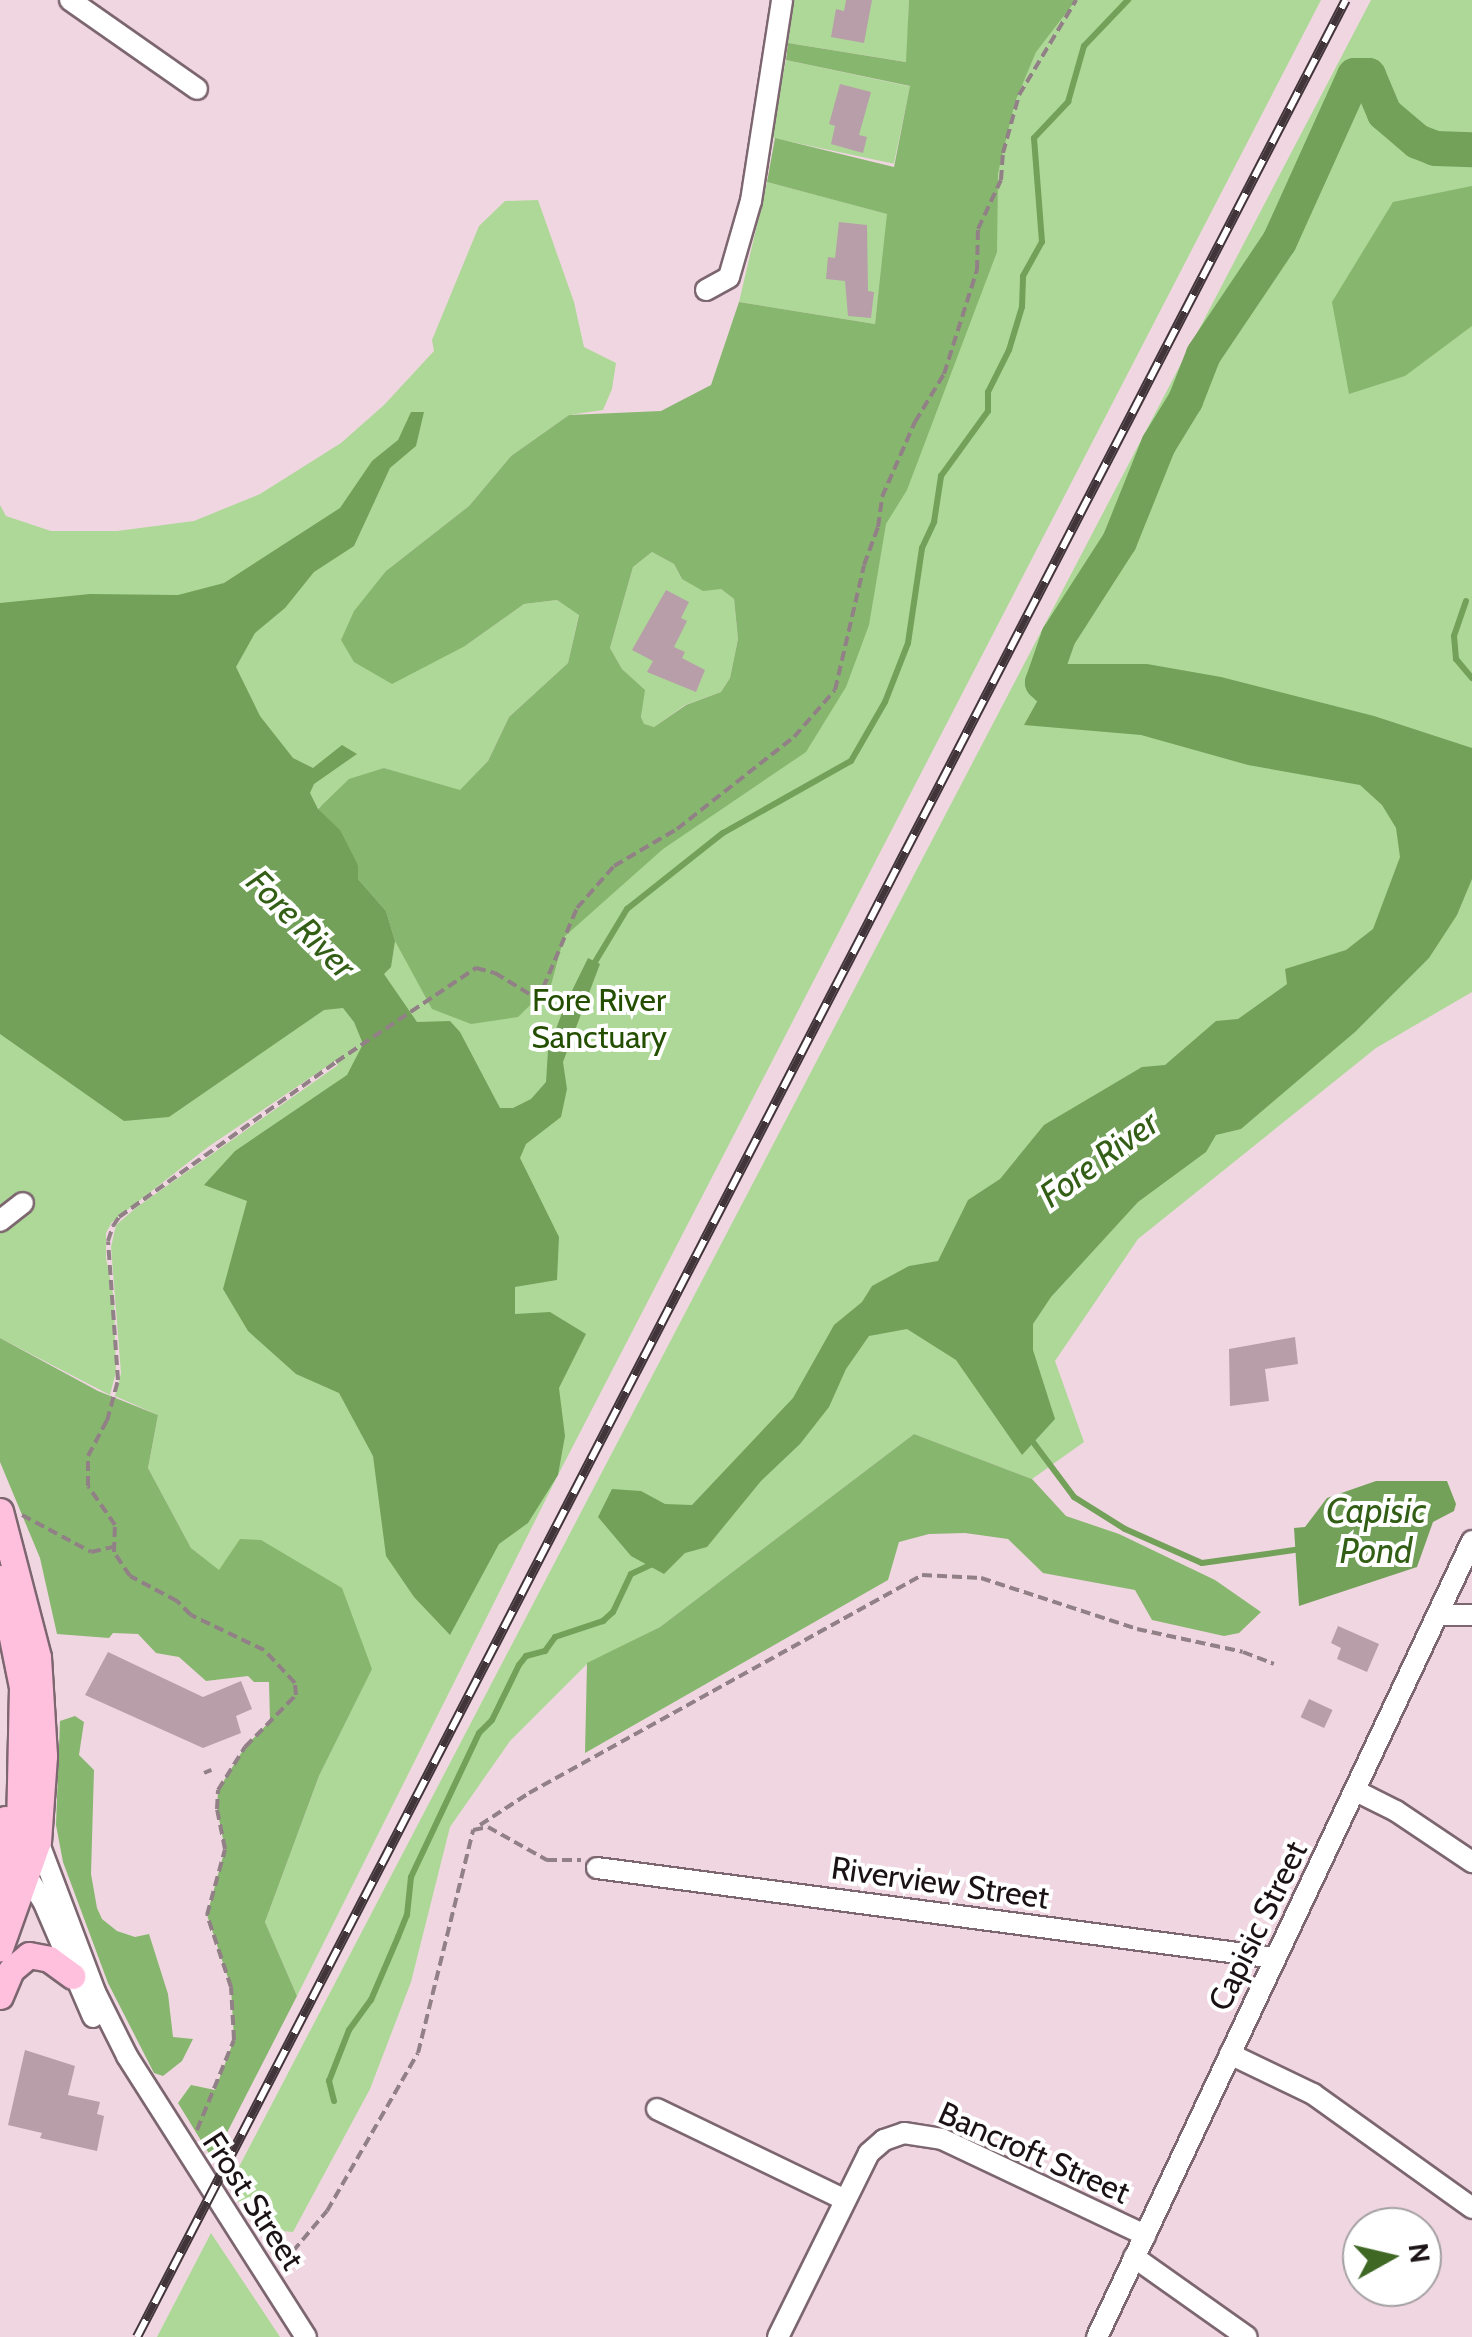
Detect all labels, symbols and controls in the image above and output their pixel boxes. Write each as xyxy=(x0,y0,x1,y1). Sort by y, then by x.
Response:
water label: Fore River xyxy=(238,861,364,987)
park label: Fore River Sanctuary xyxy=(531,982,667,1057)
water label: Fore River xyxy=(1031,1102,1167,1216)
water label: Capisic Pond xyxy=(1326,1490,1426,1572)
street label: Capisic Street xyxy=(1200,1835,1316,2017)
street label: Riverview Street xyxy=(829,1849,1051,1917)
street label: Bancroft Street xyxy=(933,2094,1135,2212)
street label: Frost Street xyxy=(194,2125,312,2277)
north arrow xyxy=(1342,2207,1442,2307)
text: N xyxy=(1402,2241,1438,2265)

